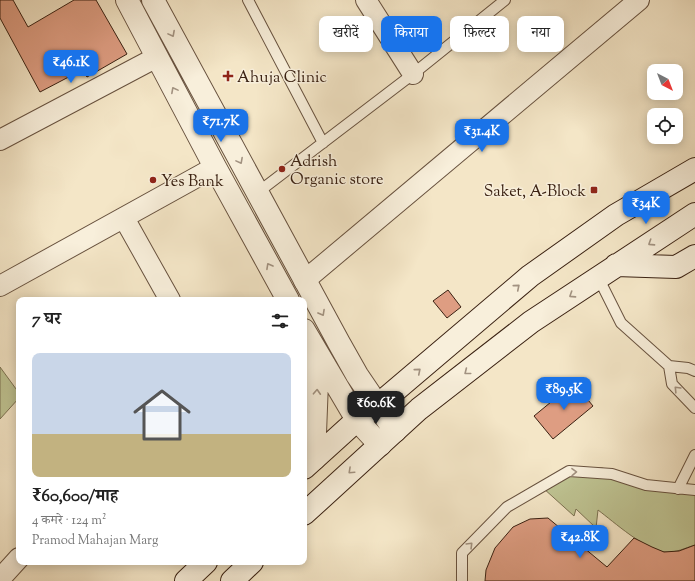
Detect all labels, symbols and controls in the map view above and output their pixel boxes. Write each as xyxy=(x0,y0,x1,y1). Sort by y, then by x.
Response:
chip: खरीदें xyxy=(319,16,373,52)
chip: किराया xyxy=(381,16,442,52)
chip: फ़िल्टर xyxy=(450,16,509,52)
chip: नया xyxy=(517,16,564,52)
one-way arrow xyxy=(167,30,175,38)
pin: ₹46.1K xyxy=(38,50,104,84)
text: ₹46.1K xyxy=(52,54,90,72)
north arrow xyxy=(647,64,683,100)
map controls xyxy=(647,64,683,144)
place label: Ahuja Clinic xyxy=(237,67,327,90)
marker: Ahuja Clinic xyxy=(222,70,234,82)
one-way arrow xyxy=(171,87,179,94)
button: locate xyxy=(647,108,683,144)
pin: ₹71.7K xyxy=(188,109,254,143)
text: ₹71.7K xyxy=(202,113,240,131)
pin: ₹31.4K xyxy=(449,119,515,153)
text: ₹31.4K xyxy=(464,123,500,141)
place label: Adrish Organic store xyxy=(290,151,383,192)
one-way arrow xyxy=(235,157,243,164)
marker: Adrish Organic store xyxy=(277,164,287,174)
place label: Yes Bank xyxy=(161,171,224,194)
marker: Yes Bank xyxy=(148,175,158,185)
place label: Saket, A-Block xyxy=(484,181,586,204)
marker: Saket, A-Block xyxy=(589,185,599,195)
pin: ₹34K xyxy=(622,191,670,225)
text: ₹34K xyxy=(632,195,660,213)
one-way arrow xyxy=(648,238,655,246)
one-way arrow xyxy=(266,263,273,270)
one-way arrow xyxy=(513,284,520,291)
one-way arrow xyxy=(569,290,576,297)
text: 7 घर xyxy=(32,308,61,332)
one-way arrow xyxy=(317,309,324,316)
icon: filters xyxy=(269,310,291,332)
one-way arrow xyxy=(465,367,472,374)
one-way arrow xyxy=(414,368,421,375)
pin: ₹89.5K xyxy=(531,377,597,411)
icon: home xyxy=(126,379,198,451)
text: ₹89.5K xyxy=(545,381,583,399)
one-way arrow xyxy=(674,386,682,394)
one-way arrow xyxy=(312,389,321,395)
pin: ₹60.6K xyxy=(343,391,409,425)
text: ₹60.6K xyxy=(356,395,396,413)
one-way arrow xyxy=(348,466,356,474)
one-way arrow xyxy=(571,468,577,476)
text: ₹60,600/माह xyxy=(32,485,118,509)
text: 4 कमरे · 124 m² xyxy=(32,512,106,530)
pin: ₹42.8K xyxy=(547,525,613,559)
text: ₹42.8K xyxy=(560,529,600,547)
text: Pramod Mahajan Marg xyxy=(32,532,158,550)
one-way arrow xyxy=(465,542,473,550)

